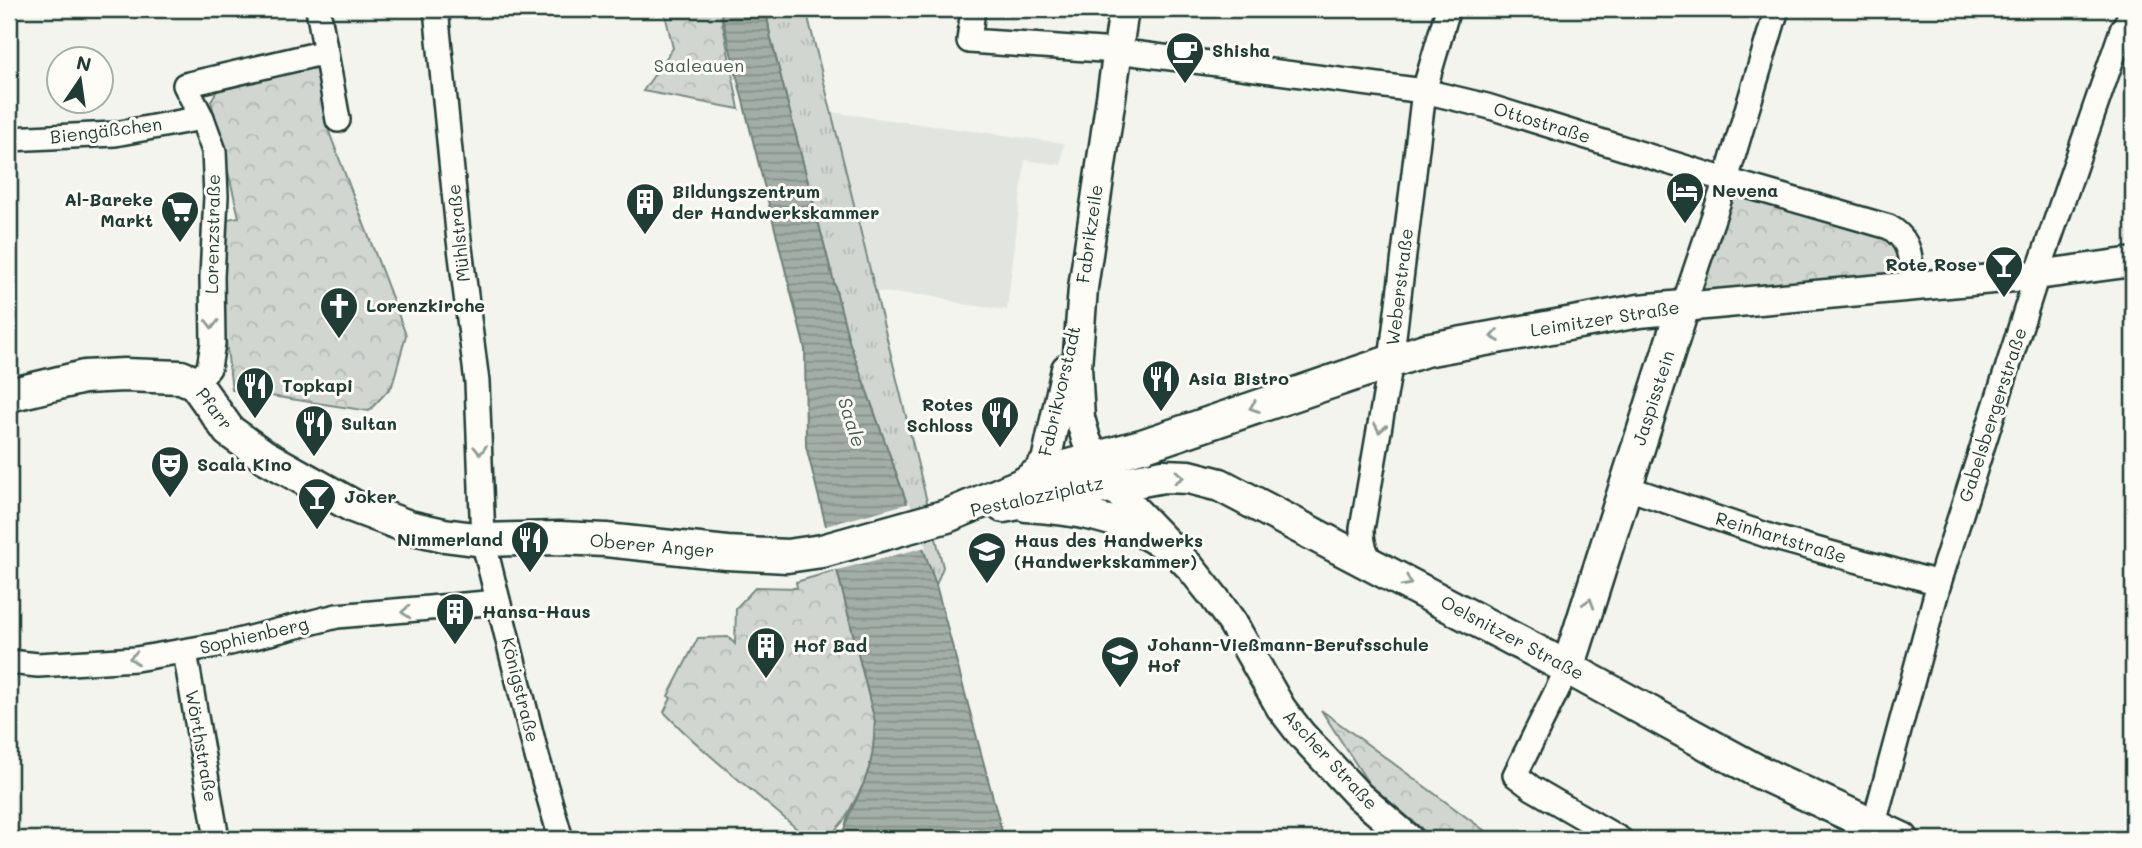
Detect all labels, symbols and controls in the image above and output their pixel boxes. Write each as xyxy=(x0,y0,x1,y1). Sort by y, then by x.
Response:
cafe icon: Shisha xyxy=(1164,30,1206,85)
place label: Shisha xyxy=(1212,38,1270,62)
north arrow xyxy=(46,46,116,116)
text: N xyxy=(74,49,94,77)
park label: Saaleauen xyxy=(654,53,744,77)
street label: Ottostraße xyxy=(1491,96,1594,148)
street label: Biengäßchen xyxy=(48,111,163,149)
hotel icon: Nevena xyxy=(1664,170,1706,225)
street label: Lorenzstraße xyxy=(199,174,225,294)
place label: Nevena xyxy=(1712,178,1778,202)
place label: Bildungszentrum der Handwerkskammer xyxy=(672,179,879,224)
building icon: Bildungszentrum der Handwerkskammer xyxy=(624,181,666,236)
street label: Mühlstraße xyxy=(441,183,475,283)
street label: Fabrikzeile xyxy=(1070,183,1108,285)
place label: Al-Bareke Markt xyxy=(64,187,153,232)
supermarket icon: Al-Bareke Markt xyxy=(159,189,201,244)
street label: Weberstraße xyxy=(1380,227,1418,347)
bar icon: Rote Rose xyxy=(1983,244,2025,299)
place label: Rote Rose xyxy=(1885,252,1977,276)
church icon: Lorenzkirche xyxy=(318,285,360,340)
place label: Lorenzkirche xyxy=(366,293,485,317)
street label: Leimitzer Straße xyxy=(1529,294,1681,342)
one-way arrow xyxy=(205,319,220,330)
street label: Fabrikvorstadt xyxy=(1032,323,1086,458)
street label: Gabelsbergerstraße xyxy=(1952,324,2032,505)
one-way arrow xyxy=(1489,328,1501,343)
street label: Jaspisstein xyxy=(1626,347,1680,448)
restaurant icon: Asia Bistro xyxy=(1140,358,1182,413)
restaurant icon: Topkapi xyxy=(234,365,276,420)
place label: Asia Bistro xyxy=(1188,366,1289,390)
place label: Topkapi xyxy=(282,373,353,397)
street label: Pfarr xyxy=(191,382,239,435)
place label: Rotes Schloss xyxy=(907,392,973,437)
water label: Saale xyxy=(833,394,872,450)
restaurant icon: Rotes Schloss xyxy=(979,394,1021,449)
one-way arrow xyxy=(1248,399,1260,413)
restaurant icon: Sultan xyxy=(293,403,335,458)
place label: Sultan xyxy=(341,411,397,435)
one-way arrow xyxy=(1373,422,1388,434)
theatre icon: Scala Kino xyxy=(149,444,191,499)
one-way arrow xyxy=(472,445,487,456)
place label: Scala Kino xyxy=(197,452,292,476)
one-way arrow xyxy=(1174,469,1185,484)
street label: Pestalozziplatz xyxy=(968,470,1106,522)
bar icon: Joker xyxy=(296,476,338,531)
place label: Joker xyxy=(344,484,397,508)
street label: Reinhartstraße xyxy=(1713,506,1850,568)
restaurant icon: Nimmerland xyxy=(509,519,551,574)
place label: Nimmerland xyxy=(397,527,503,551)
street label: Oberer Anger xyxy=(589,528,715,562)
place label: Haus des Handwerks (Handwerkskammer) xyxy=(1014,528,1203,573)
school or university icon: Haus des Handwerks (Handwerkskammer) xyxy=(966,530,1008,585)
one-way arrow xyxy=(1399,574,1412,587)
street label: Oelsnitzer Straße xyxy=(1437,589,1588,685)
building icon: Hansa-Haus xyxy=(434,591,476,646)
one-way arrow xyxy=(1580,597,1595,609)
place label: Hansa-Haus xyxy=(482,599,591,623)
one-way arrow xyxy=(400,604,411,619)
street label: Sophienberg xyxy=(197,611,310,659)
building icon: Hof Bad xyxy=(745,625,787,680)
place label: Johann-Vießmann-Berufsschule Hof xyxy=(1147,632,1429,677)
place label: Hof Bad xyxy=(793,633,867,657)
school or university icon: Johann-Vießmann-Berufsschule Hof xyxy=(1099,634,1141,689)
street label: Königstraße xyxy=(496,635,546,745)
one-way arrow xyxy=(128,651,140,666)
street label: Wörthstraße xyxy=(180,688,224,804)
street label: Ascher Straße xyxy=(1278,704,1383,815)

